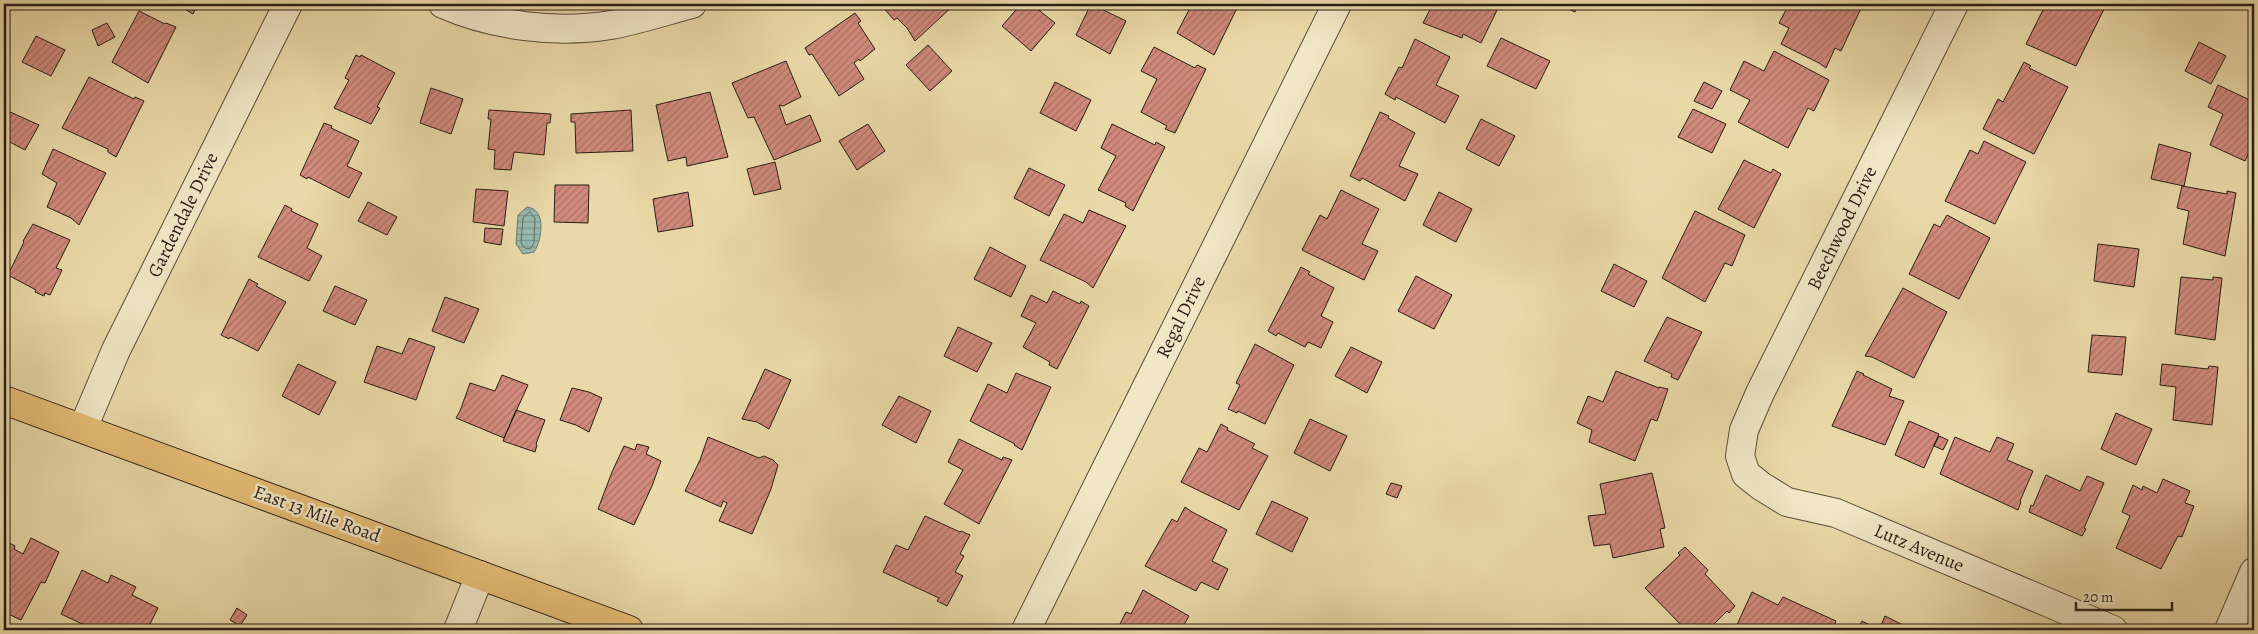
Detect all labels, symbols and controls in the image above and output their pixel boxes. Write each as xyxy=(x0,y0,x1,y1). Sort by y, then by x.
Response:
street label: Gardendale Drive xyxy=(141,148,225,282)
street label: Beechwood Drive xyxy=(1801,162,1883,294)
street label: Regal Drive xyxy=(1150,272,1212,362)
street label: East 13 Mile Road xyxy=(250,479,385,549)
street label: Lutz Avenue xyxy=(1870,517,1968,579)
scale bar xyxy=(2076,579,2172,611)
text: 20 m xyxy=(2083,587,2114,607)

